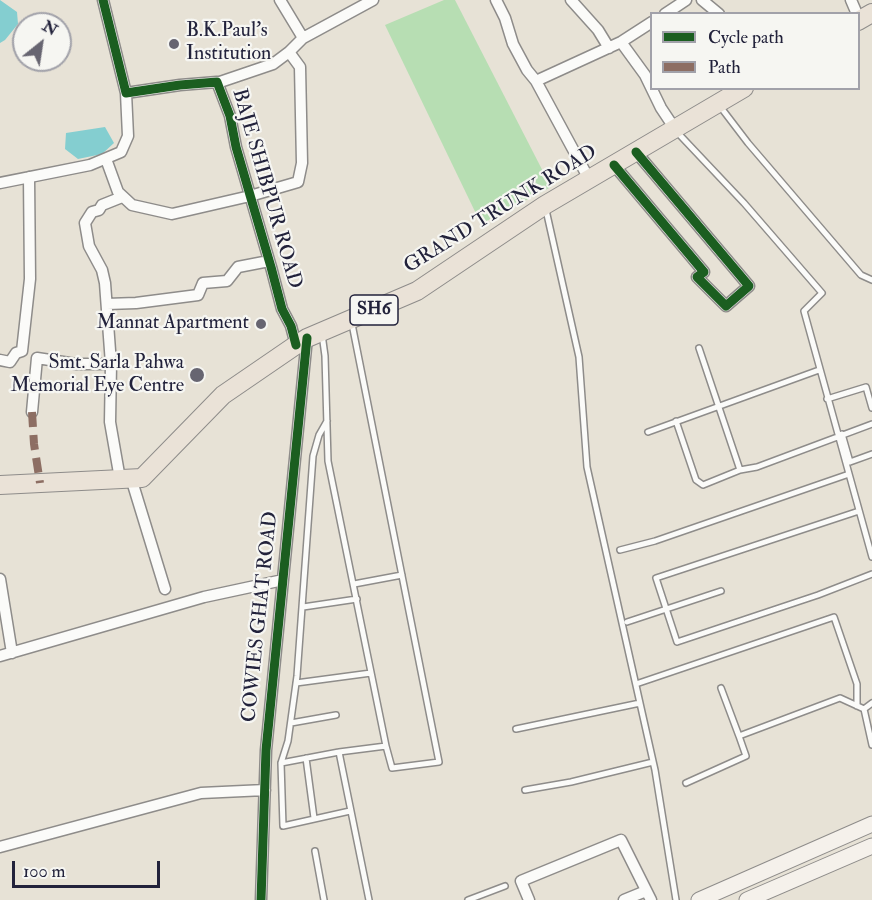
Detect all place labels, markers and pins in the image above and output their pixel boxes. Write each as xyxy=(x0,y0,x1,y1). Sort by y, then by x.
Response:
place label: B.K.Paul's Institution xyxy=(186,20,271,67)
marker: B.K.Paul's Institution xyxy=(167,37,181,51)
place label: Mannat Apartment xyxy=(97,312,249,336)
marker: Mannat Apartment xyxy=(254,317,268,331)
place label: Smt. Sarla Pahwa Memorial Eye Centre xyxy=(10,352,184,399)
marker: Smt. Sarla Pahwa Memorial Eye Centre xyxy=(188,366,206,384)

